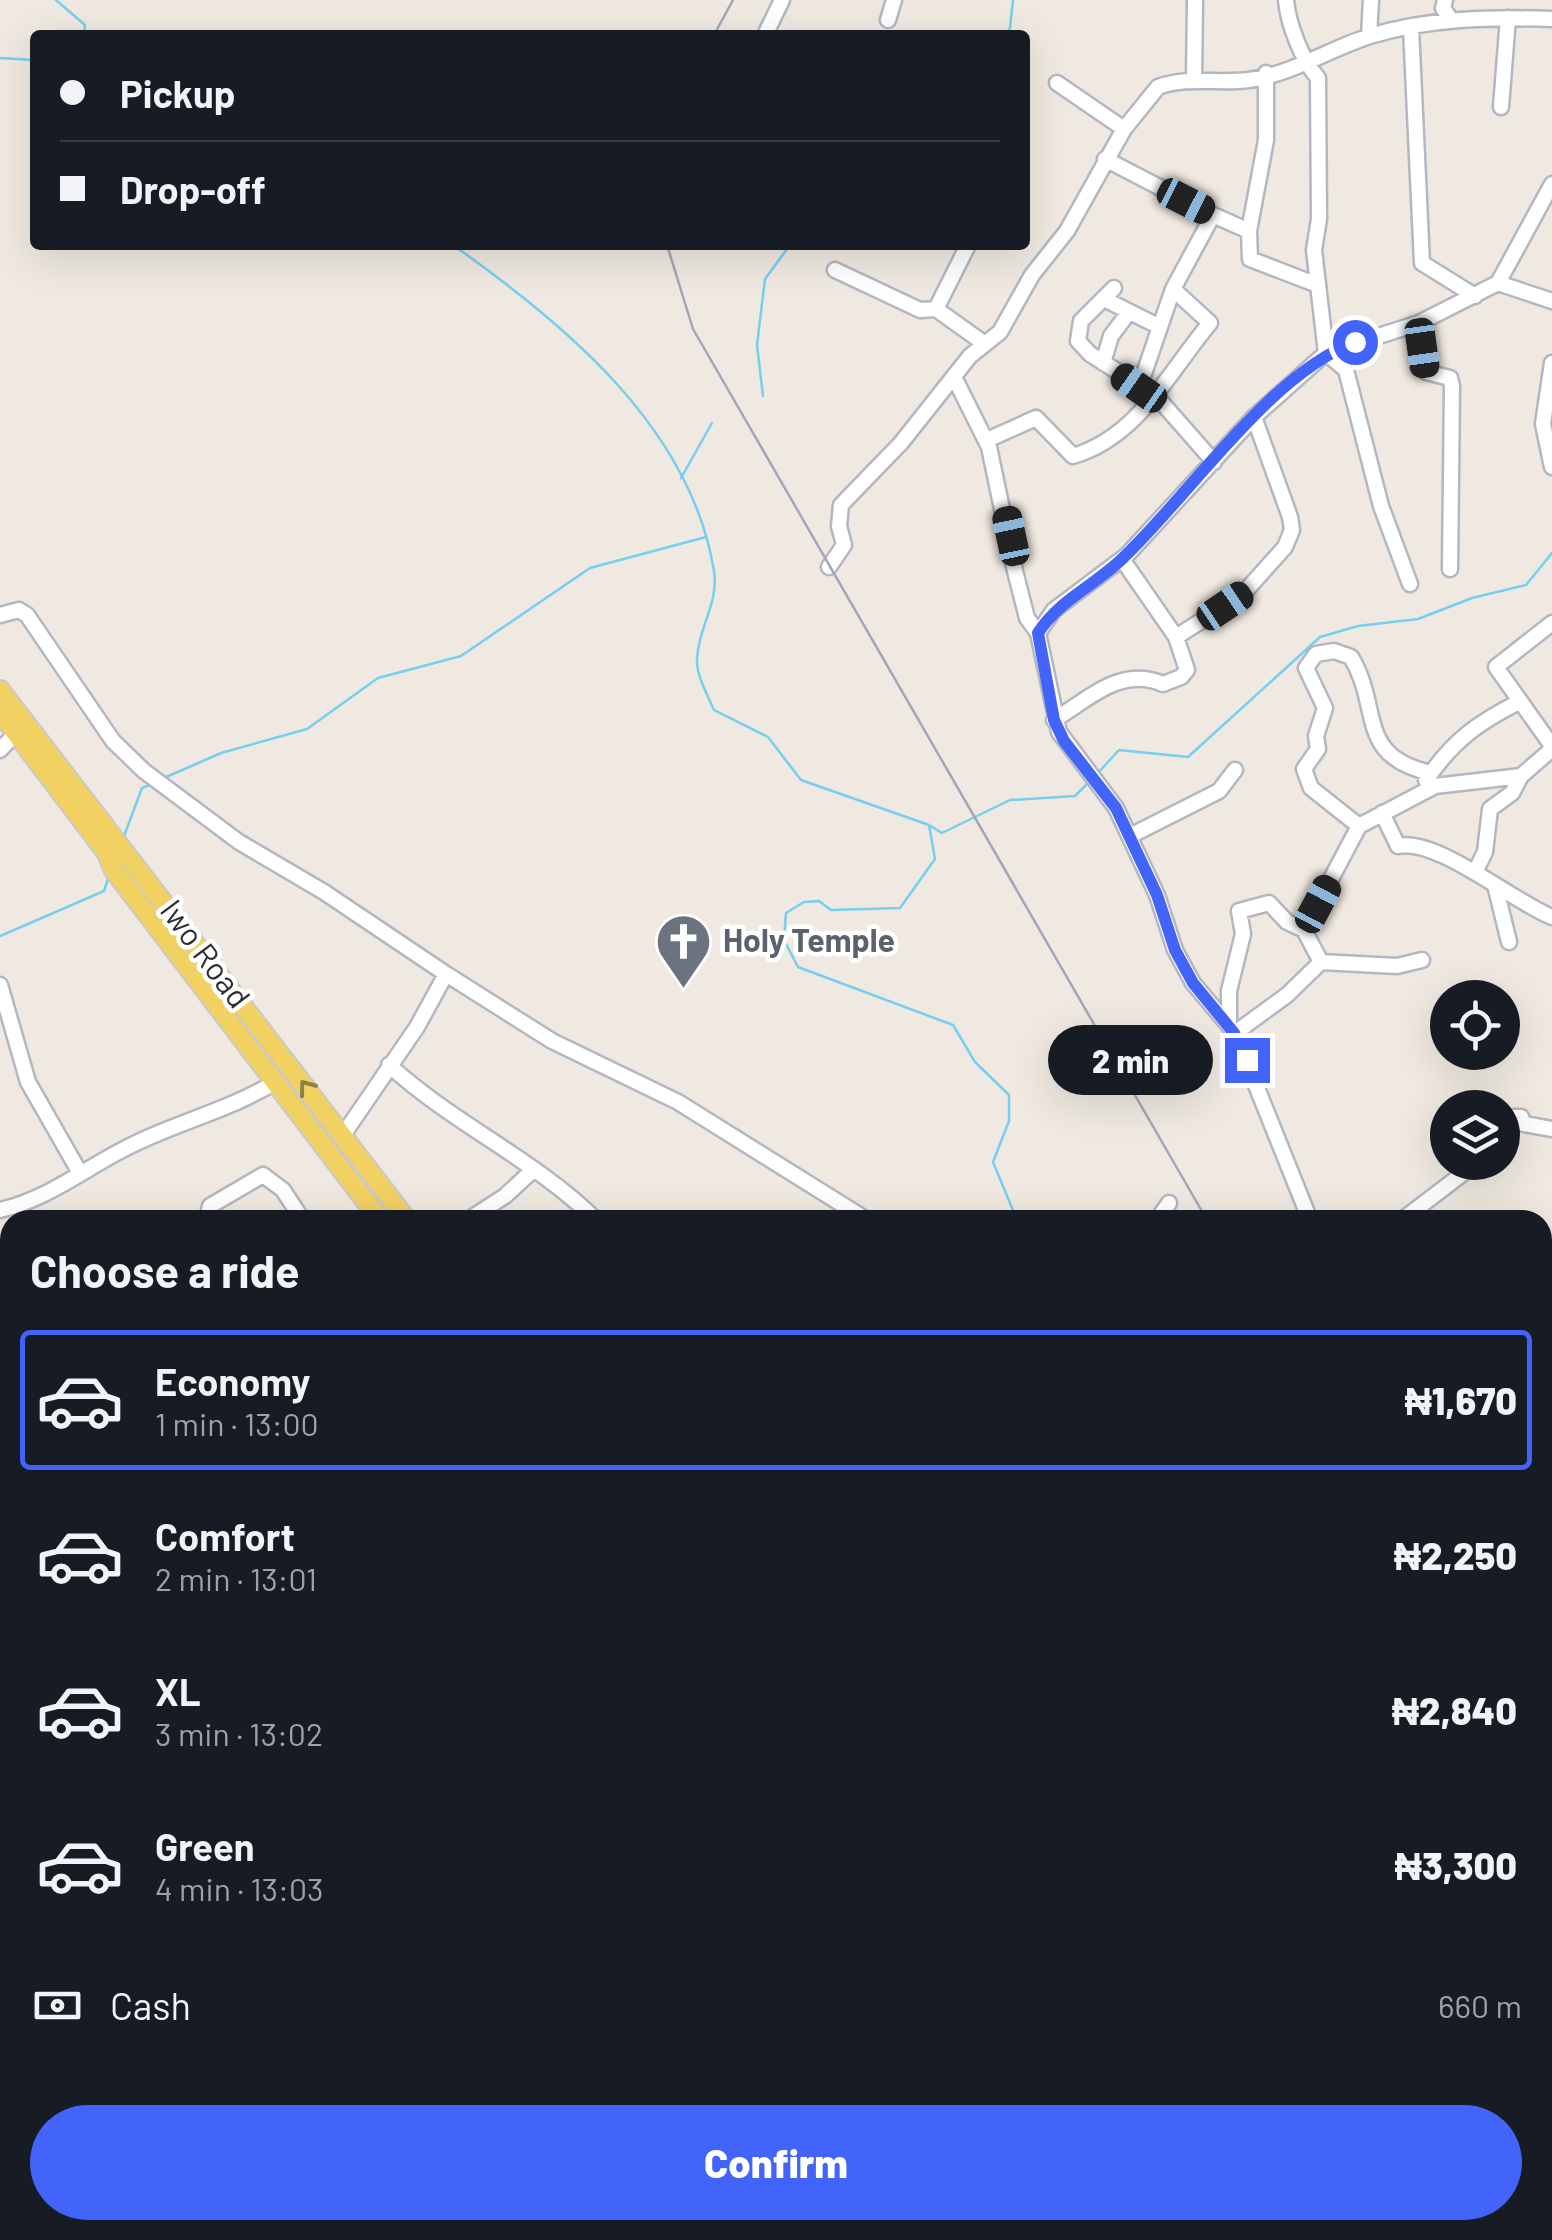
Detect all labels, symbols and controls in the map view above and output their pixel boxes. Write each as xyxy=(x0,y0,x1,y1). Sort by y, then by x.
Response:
text: Pickup xyxy=(120,70,235,116)
text: Drop-off xyxy=(120,166,266,212)
car xyxy=(1152,174,1220,228)
car xyxy=(1403,316,1441,380)
route start xyxy=(1333,320,1378,365)
car xyxy=(1106,359,1172,417)
car xyxy=(990,504,1032,568)
car xyxy=(1192,577,1258,635)
car xyxy=(1291,870,1345,938)
street label: Iwo Road xyxy=(154,891,260,1014)
church icon: Holy Temple xyxy=(654,911,714,990)
place label: Holy Temple xyxy=(723,920,895,958)
map controls xyxy=(1430,980,1520,1180)
button: locate xyxy=(1430,980,1520,1070)
callout: 2 min xyxy=(1047,1025,1212,1095)
route end xyxy=(1225,1038,1270,1083)
text: 2 min xyxy=(1092,1041,1169,1079)
one-way arrow xyxy=(300,1080,318,1098)
button: layers xyxy=(1430,1090,1520,1180)
text: Choose a ride xyxy=(30,1243,300,1297)
icon: car xyxy=(35,1355,125,1445)
text: Economy xyxy=(155,1358,310,1404)
text: ₦1,670 xyxy=(1404,1377,1517,1423)
text: 1 min · 13:00 xyxy=(155,1404,319,1442)
icon: car xyxy=(35,1510,125,1600)
text: Comfort xyxy=(155,1513,295,1559)
text: ₦2,250 xyxy=(1394,1532,1517,1578)
text: 2 min · 13:01 xyxy=(155,1559,317,1597)
icon: car xyxy=(35,1665,125,1755)
text: XL xyxy=(155,1668,201,1714)
text: ₦2,840 xyxy=(1392,1687,1517,1733)
text: 3 min · 13:02 xyxy=(155,1714,323,1752)
icon: car xyxy=(35,1820,125,1910)
text: Green xyxy=(155,1823,255,1869)
text: ₦3,300 xyxy=(1394,1842,1517,1888)
text: 4 min · 13:03 xyxy=(155,1869,324,1907)
icon: cash xyxy=(30,1978,85,2033)
text: Cash xyxy=(110,1982,191,2028)
text: 660 m xyxy=(1438,1986,1522,2024)
button: Confirm xyxy=(30,2105,1522,2220)

